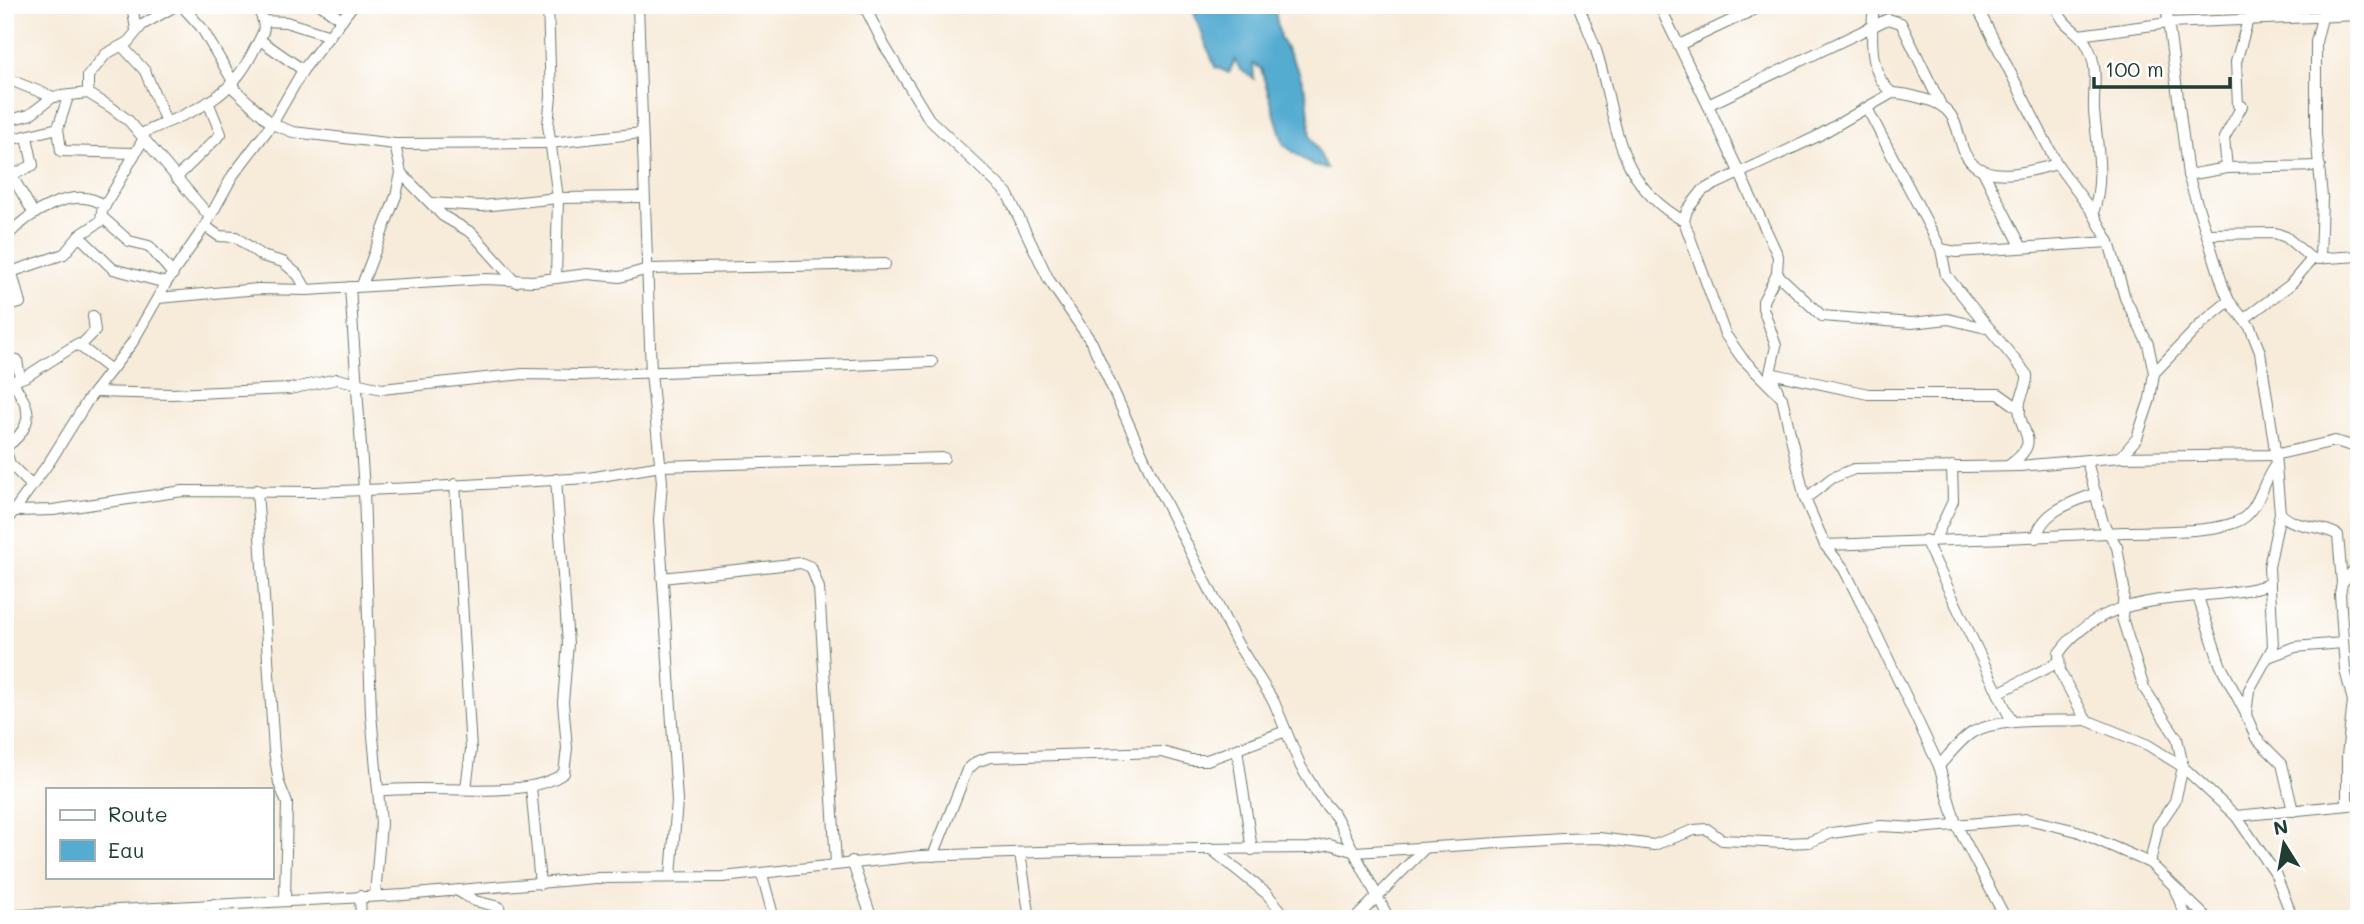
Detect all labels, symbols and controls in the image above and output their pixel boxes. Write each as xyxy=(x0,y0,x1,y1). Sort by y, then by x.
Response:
scale bar xyxy=(2094,46,2231,90)
text: 100 m xyxy=(2105,55,2164,82)
legend xyxy=(46,788,273,878)
text: Route xyxy=(108,800,168,827)
north arrow xyxy=(2248,808,2318,878)
text: N xyxy=(2271,813,2290,840)
text: Eau xyxy=(108,836,145,863)

